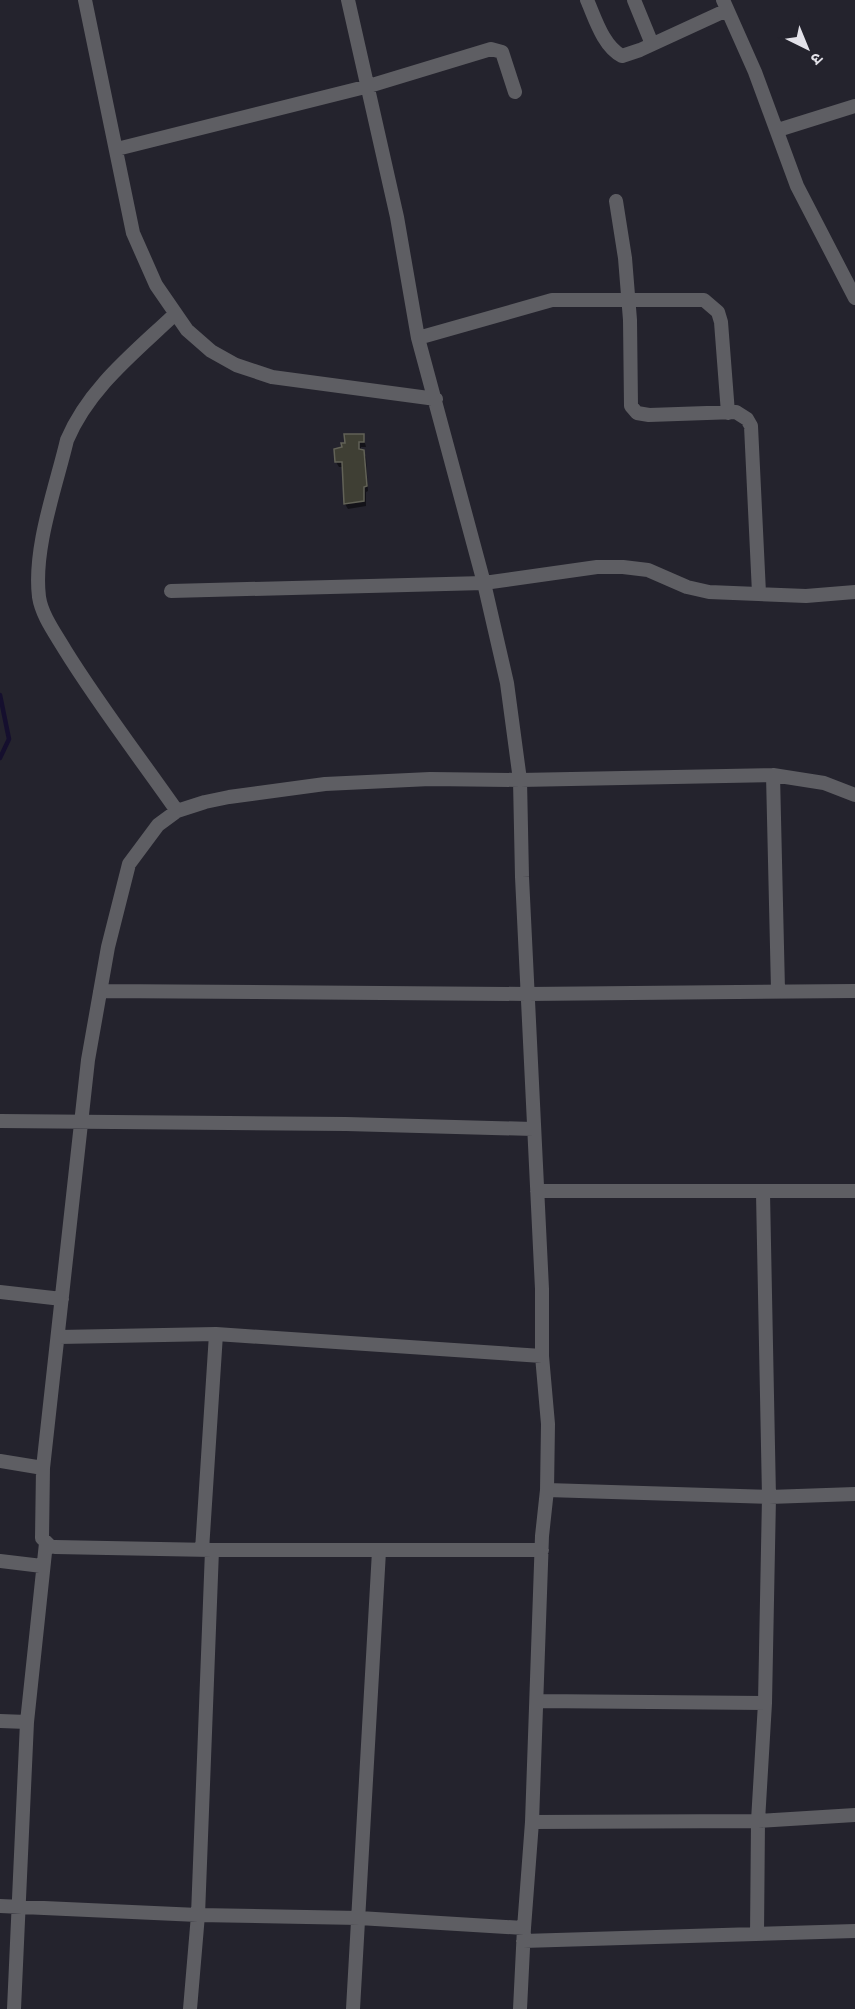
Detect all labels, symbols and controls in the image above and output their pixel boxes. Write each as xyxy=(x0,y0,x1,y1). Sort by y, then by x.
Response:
north arrow xyxy=(777,18,837,78)
text: उ xyxy=(807,48,827,69)

